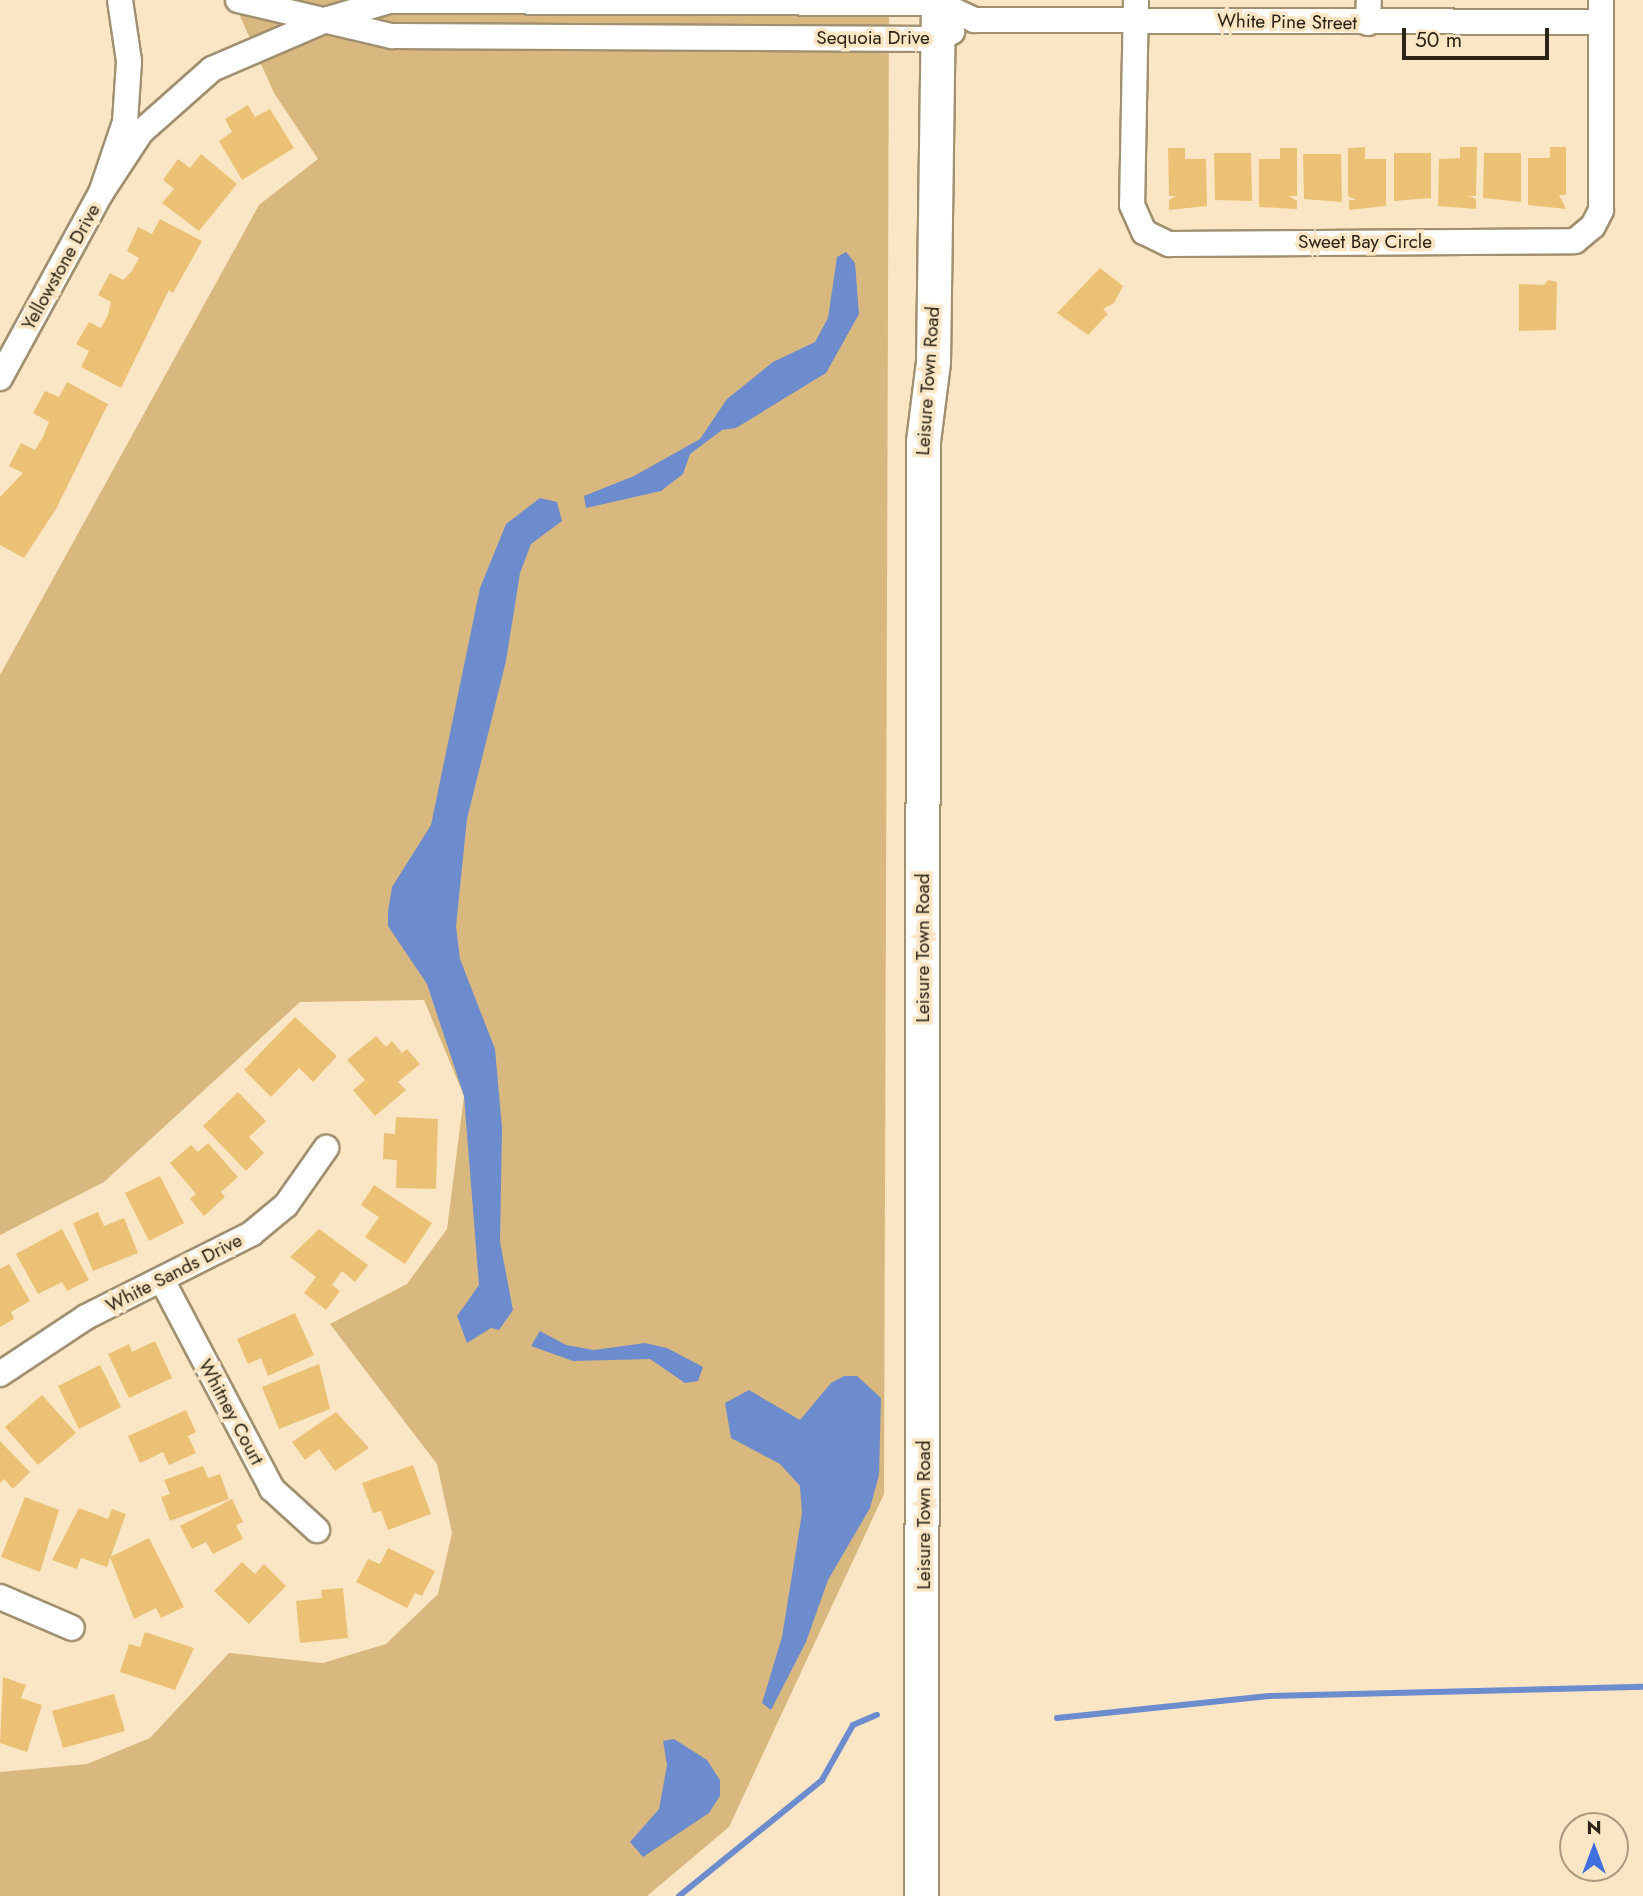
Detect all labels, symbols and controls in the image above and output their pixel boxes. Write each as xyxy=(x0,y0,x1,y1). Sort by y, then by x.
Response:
street label: White Pine Street xyxy=(1217,9,1357,35)
scale bar xyxy=(1405,14,1552,58)
text: 50 m xyxy=(1415,25,1462,55)
street label: Sequoia Drive xyxy=(816,27,930,49)
street label: Yellowstone Drive xyxy=(17,200,105,334)
street label: Sweet Bay Circle xyxy=(1298,231,1432,253)
street label: Leisure Town Road xyxy=(911,306,945,456)
street label: Leisure Town Road xyxy=(912,873,934,1023)
street label: White Sands Drive xyxy=(102,1229,246,1317)
street label: Whitney Court xyxy=(194,1355,268,1469)
street label: Leisure Town Road xyxy=(913,1440,935,1590)
north arrow xyxy=(1559,1812,1629,1882)
text: N xyxy=(1586,1814,1602,1841)

